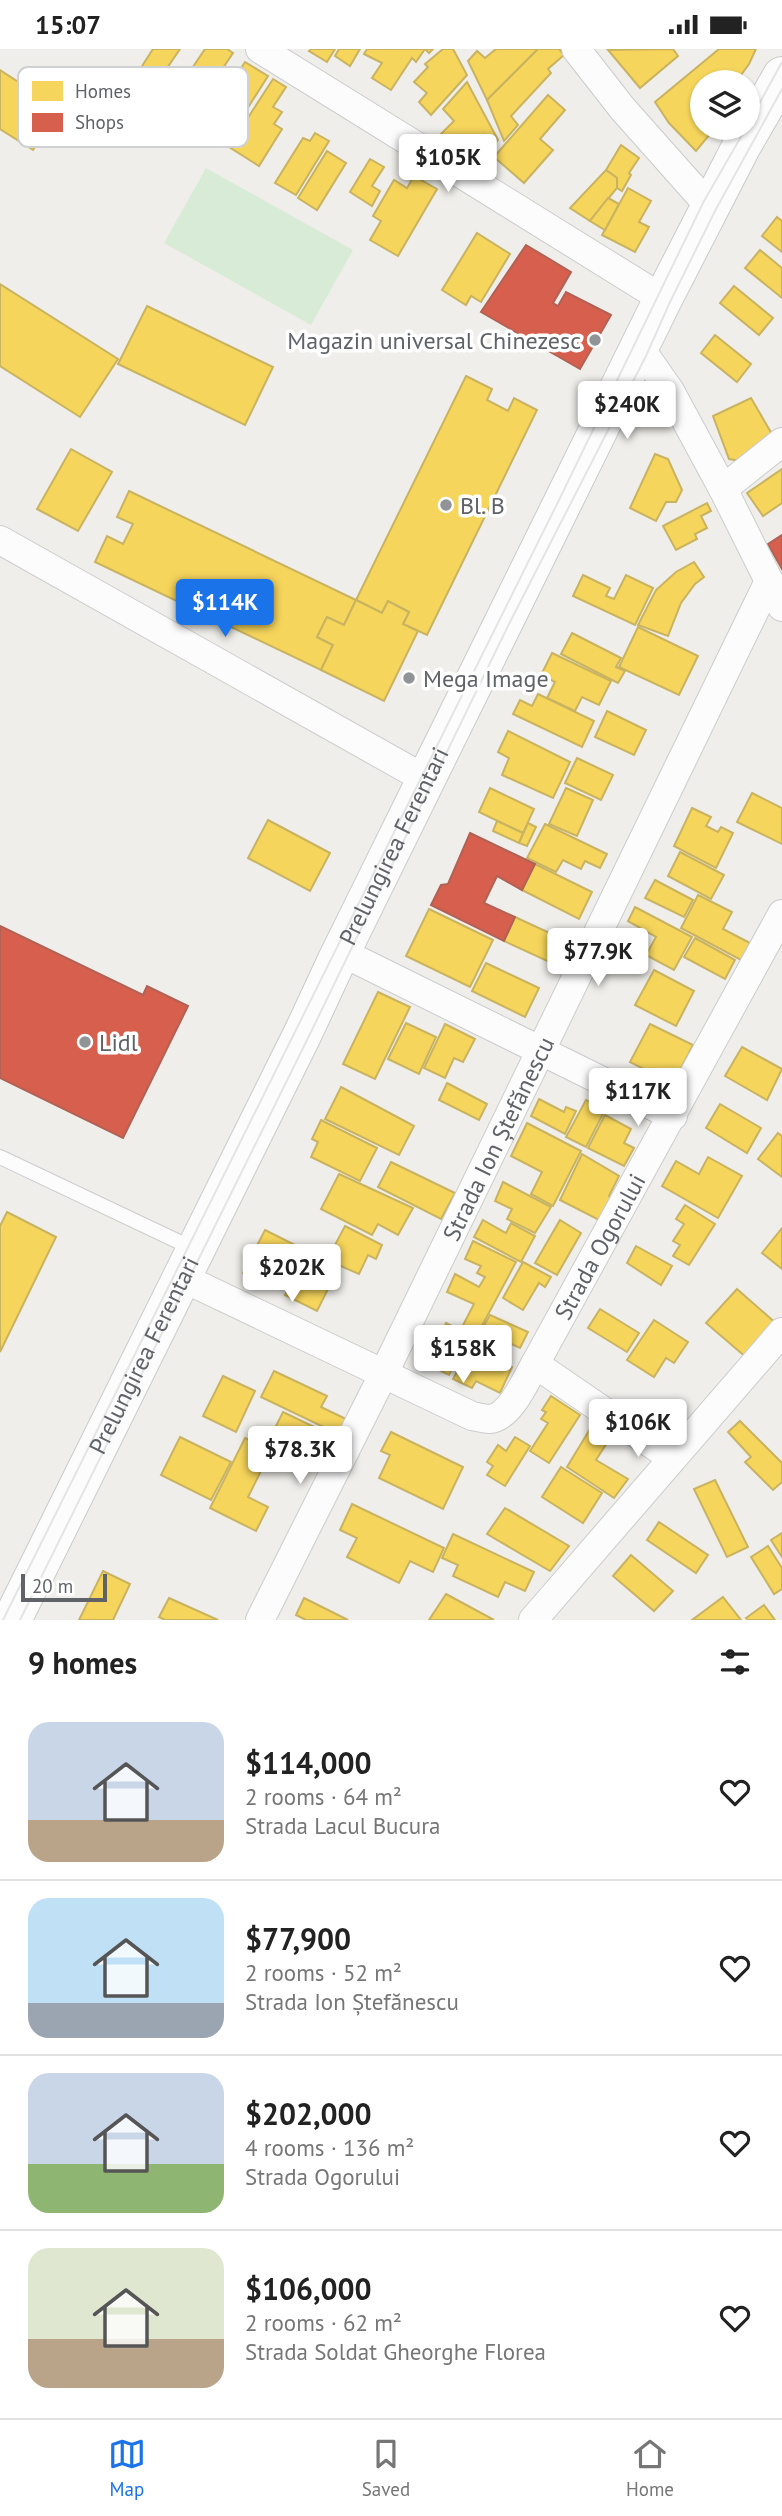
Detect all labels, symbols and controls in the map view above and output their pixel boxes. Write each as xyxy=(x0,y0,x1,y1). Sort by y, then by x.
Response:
text: 15:07 xyxy=(35,8,101,41)
legend xyxy=(18,67,248,147)
map controls xyxy=(690,70,760,140)
button: layers xyxy=(690,70,760,140)
text: Homes xyxy=(75,79,131,103)
text: Shops xyxy=(75,110,124,134)
pin: $105K xyxy=(399,135,497,194)
text: $105K xyxy=(415,142,481,171)
place label: Magazin universal Chinezesc xyxy=(287,325,581,356)
marker: Magazin universal Chinezesc xyxy=(587,332,603,348)
pin: $240K xyxy=(578,381,676,441)
text: $240K xyxy=(594,389,660,418)
place label: Bl. B xyxy=(460,490,505,521)
marker: Bl. B xyxy=(438,497,454,513)
pin: $114K xyxy=(176,579,274,639)
text: $114K xyxy=(192,587,258,616)
place label: Mega Image xyxy=(423,663,549,694)
marker: Mega Image xyxy=(401,670,417,686)
street label: Prelungirea Ferentari xyxy=(331,742,455,950)
pin: $77.9K xyxy=(541,929,655,988)
text: $77.9K xyxy=(563,936,633,965)
place label: Lidl xyxy=(99,1027,138,1058)
street label: Strada Ion Ștefănescu xyxy=(435,1031,561,1246)
marker: Lidl xyxy=(77,1034,93,1050)
pin: $117K xyxy=(589,1069,687,1128)
text: $117K xyxy=(605,1076,671,1105)
street label: Strada Ogorului xyxy=(547,1168,652,1325)
pin: $202K xyxy=(243,1245,341,1304)
street label: Prelungirea Ferentari xyxy=(81,1251,206,1459)
text: $202K xyxy=(259,1252,325,1281)
pin: $158K xyxy=(414,1325,512,1385)
text: $158K xyxy=(430,1333,496,1362)
pin: $106K xyxy=(589,1399,687,1459)
text: $106K xyxy=(605,1407,671,1436)
pin: $78.3K xyxy=(243,1427,357,1486)
text: $78.3K xyxy=(264,1434,336,1463)
scale bar xyxy=(21,1571,107,1603)
text: 20 m xyxy=(32,1574,73,1598)
text: 9 homes xyxy=(28,1643,137,1682)
icon: filters xyxy=(716,1643,754,1681)
text: $114,000 xyxy=(245,1743,372,1782)
icon: home xyxy=(84,1750,168,1834)
icon: heart xyxy=(716,1773,754,1811)
text: 2 rooms · 64 m² xyxy=(245,1782,402,1811)
text: Strada Lacul Bucura xyxy=(245,1811,440,1840)
text: $77,900 xyxy=(245,1919,351,1958)
icon: home xyxy=(84,1926,168,2010)
icon: heart xyxy=(716,1949,754,1987)
text: 2 rooms · 52 m² xyxy=(245,1958,402,1987)
text: Strada Ion Ștefănescu xyxy=(245,1987,459,2016)
text: $202,000 xyxy=(245,2094,372,2133)
icon: home xyxy=(84,2101,168,2185)
icon: heart xyxy=(716,2124,754,2162)
text: 4 rooms · 136 m² xyxy=(245,2133,414,2162)
text: Strada Ogorului xyxy=(245,2162,400,2191)
text: $106,000 xyxy=(245,2269,372,2308)
icon: home xyxy=(84,2276,168,2360)
icon: heart xyxy=(716,2299,754,2337)
text: 2 rooms · 62 m² xyxy=(245,2308,402,2337)
text: Strada Soldat Gheorghe Florea xyxy=(245,2337,546,2366)
tab: Map xyxy=(108,2435,146,2501)
tab: Saved xyxy=(362,2435,410,2501)
tab: Home xyxy=(626,2435,674,2501)

